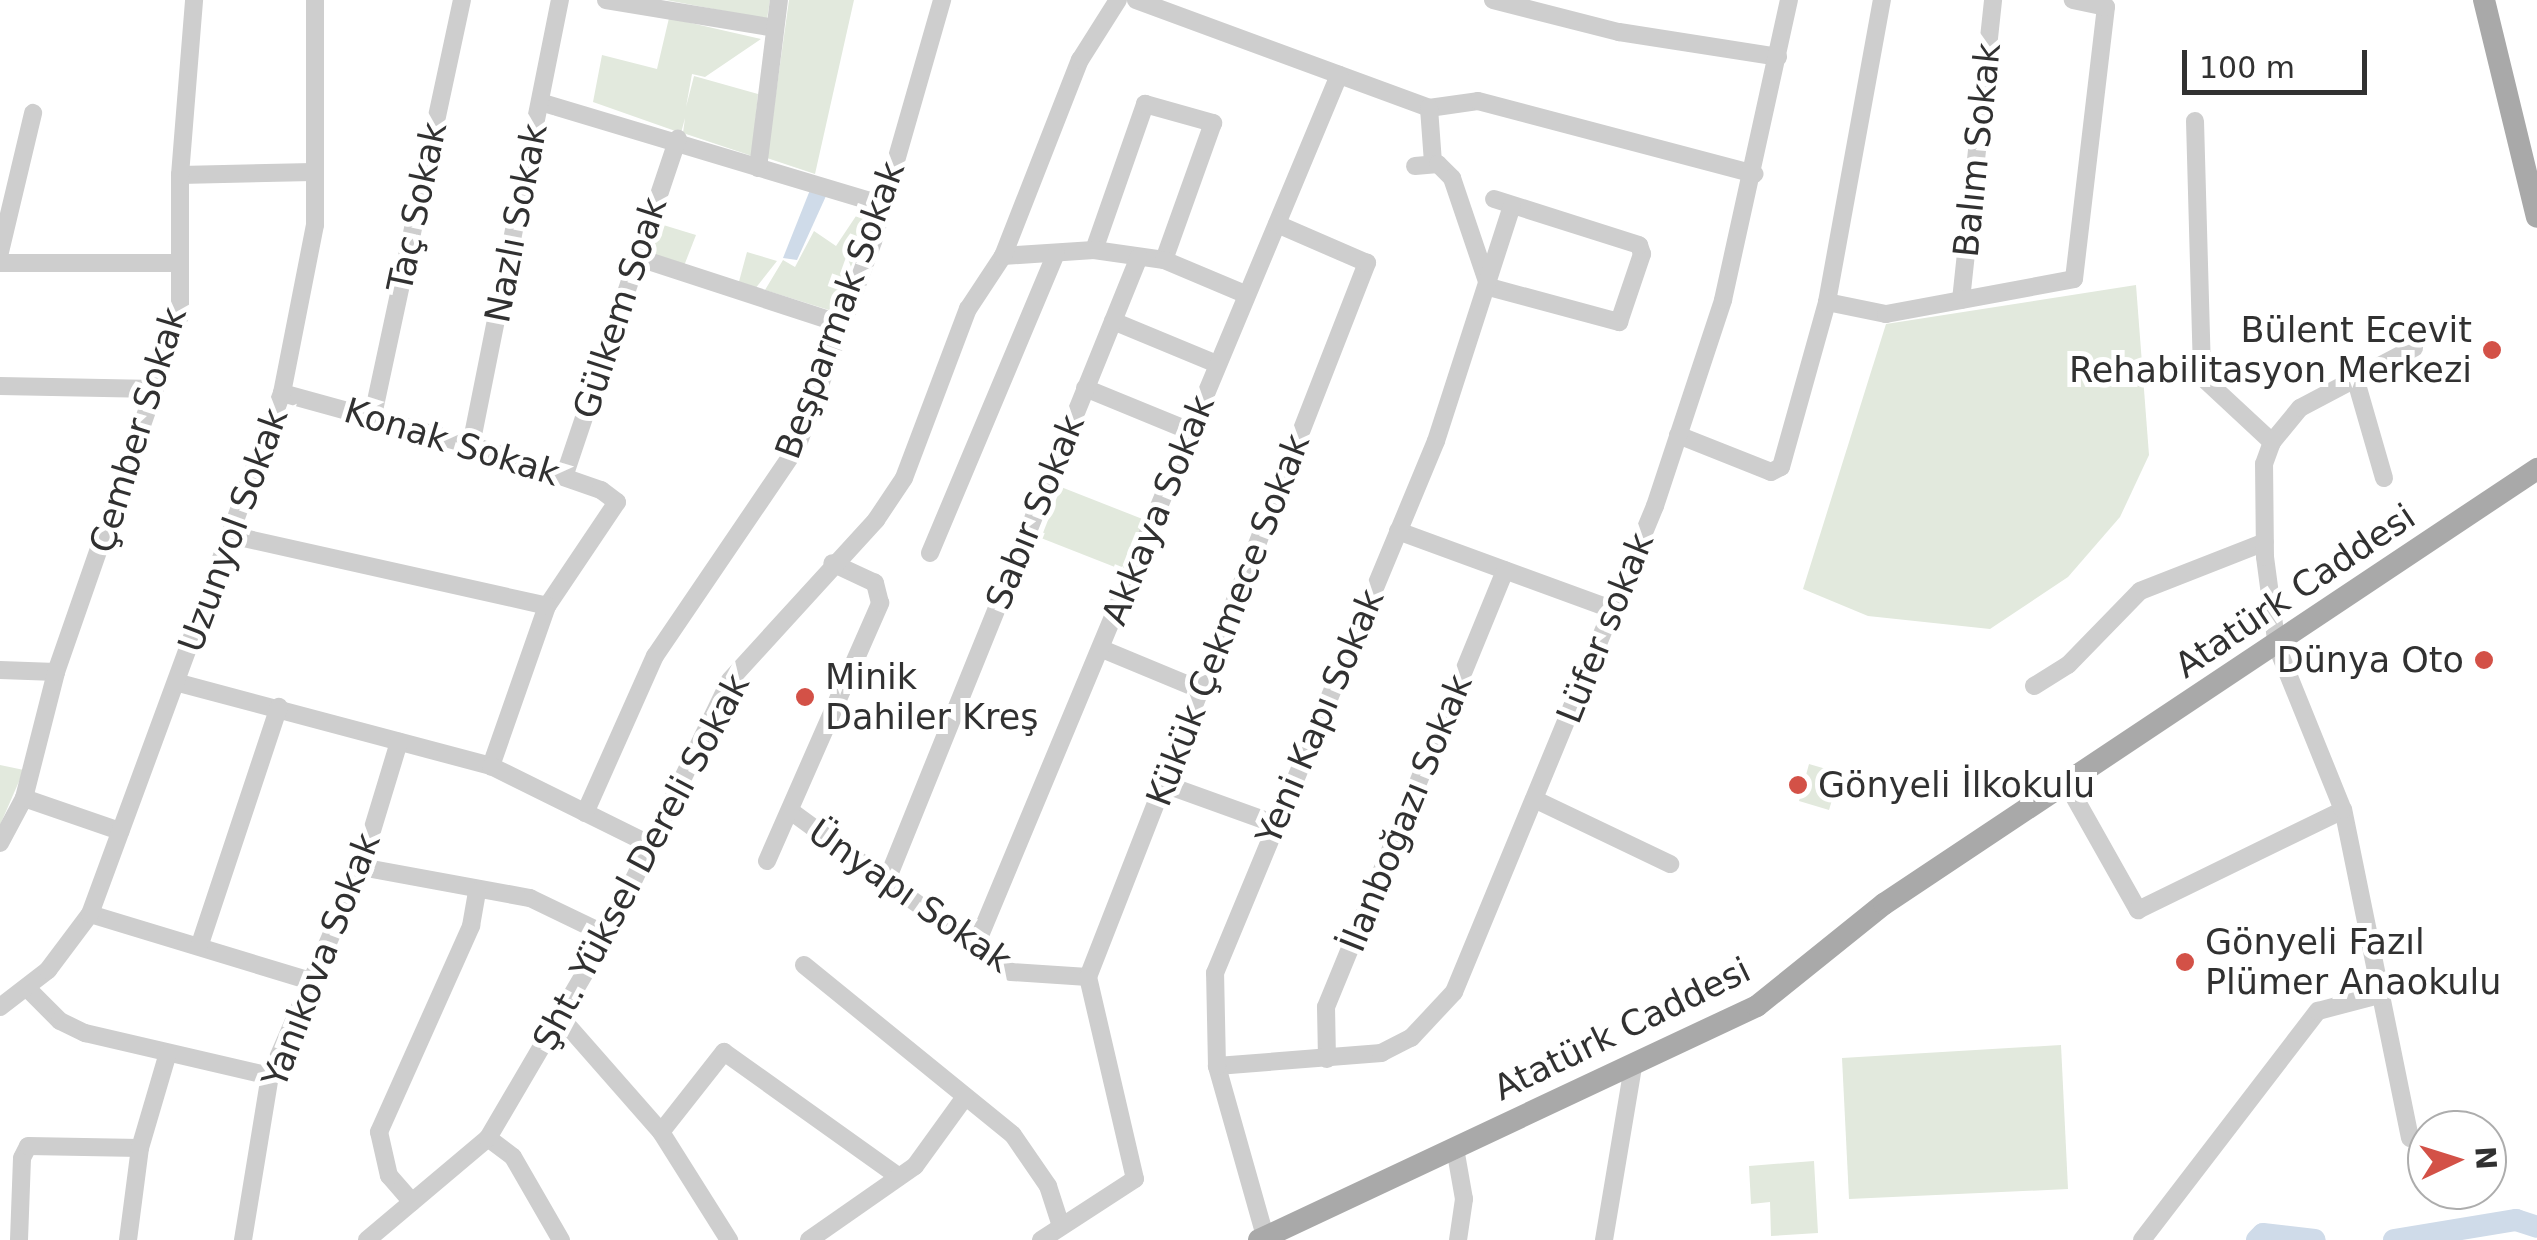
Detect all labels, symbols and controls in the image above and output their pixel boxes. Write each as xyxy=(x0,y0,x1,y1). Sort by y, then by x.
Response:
scale bar xyxy=(2187,30,2372,92)
street label: Balım Sokak xyxy=(1945,41,2009,259)
text: 100 m xyxy=(2199,50,2295,85)
street label: Taç Sokak xyxy=(379,118,455,296)
street label: Nazlı Sokak xyxy=(476,120,556,326)
street label: Beşparmak Sokak xyxy=(767,156,913,464)
street label: Gülkem Soak xyxy=(564,192,676,424)
street label: Çember Sokak xyxy=(81,302,195,558)
place label: Bülent Ecevit Rehabilitasyon Merkezi xyxy=(2069,309,2472,391)
marker: Bülent Ecevit Rehabilitasyon Merkezi xyxy=(2481,339,2503,361)
street label: Konak Sokak xyxy=(339,389,565,495)
street label: Akkaya Sokak xyxy=(1093,389,1223,631)
street label: Uzunyol Sokak xyxy=(169,402,297,658)
street label: Sabır Sokak xyxy=(977,409,1093,615)
street label: Kükük Çekmece Sokak xyxy=(1138,428,1318,812)
street label: Atatürk Caddesi xyxy=(2167,495,2423,687)
street label: Lüfer sokak xyxy=(1548,527,1662,729)
street label: Yeni Kapı Sokak xyxy=(1247,583,1393,851)
place label: Dünya Oto xyxy=(2277,639,2464,681)
marker: Dünya Oto xyxy=(2473,649,2495,671)
place label: Minik Dahiler Kreş xyxy=(825,656,1038,738)
street label: Şht. Yüksel Dereli Sokak xyxy=(524,667,758,1057)
street label: İlanboğazı Sokak xyxy=(1331,668,1481,958)
marker: Minik Dahiler Kreş xyxy=(794,686,816,708)
place label: Gönyeli İlkokulu xyxy=(1818,764,2095,806)
marker: Gönyeli İlkokulu xyxy=(1787,774,1809,796)
street label: Ünyapı Sokak xyxy=(800,811,1020,981)
street label: Yanıkova Sokak xyxy=(253,827,389,1093)
place label: Gönyeli Fazıl Plümer Anaokulu xyxy=(2205,921,2501,1003)
street label: Atatürk Caddesi xyxy=(1487,949,1757,1109)
marker: Gönyeli Fazıl Plümer Anaokulu xyxy=(2174,951,2196,973)
north arrow xyxy=(2407,1110,2507,1210)
text: N xyxy=(2468,1145,2503,1171)

